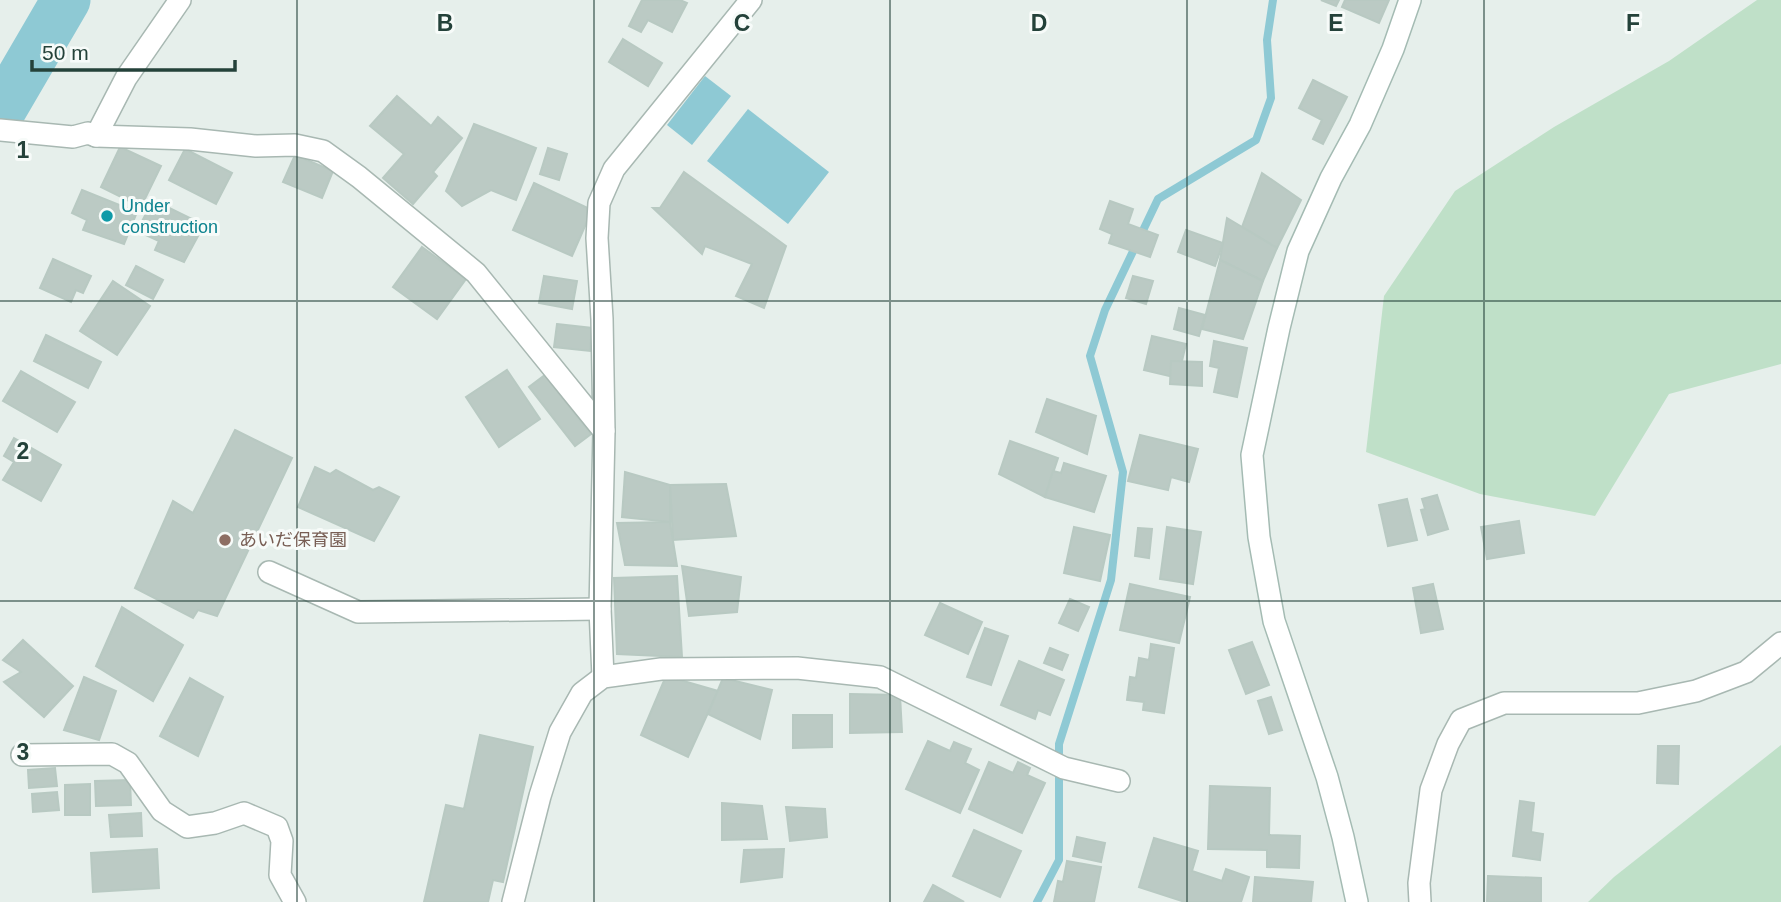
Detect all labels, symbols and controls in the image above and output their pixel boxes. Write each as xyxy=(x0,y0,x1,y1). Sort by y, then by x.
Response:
text: B xyxy=(437,10,453,36)
text: C xyxy=(734,10,750,36)
text: D xyxy=(1031,10,1047,36)
text: E xyxy=(1328,10,1344,36)
text: F xyxy=(1626,10,1640,36)
scale bar xyxy=(32,28,234,72)
text: 50 m xyxy=(42,41,89,64)
text: 1 xyxy=(17,137,30,163)
place label: Under construction xyxy=(121,196,218,237)
marker: Under construction xyxy=(99,208,115,224)
text: 2 xyxy=(17,438,29,464)
place label: あいだ保育園 xyxy=(239,530,347,550)
marker: あいだ保育園 xyxy=(217,532,233,548)
text: 3 xyxy=(17,739,29,765)

